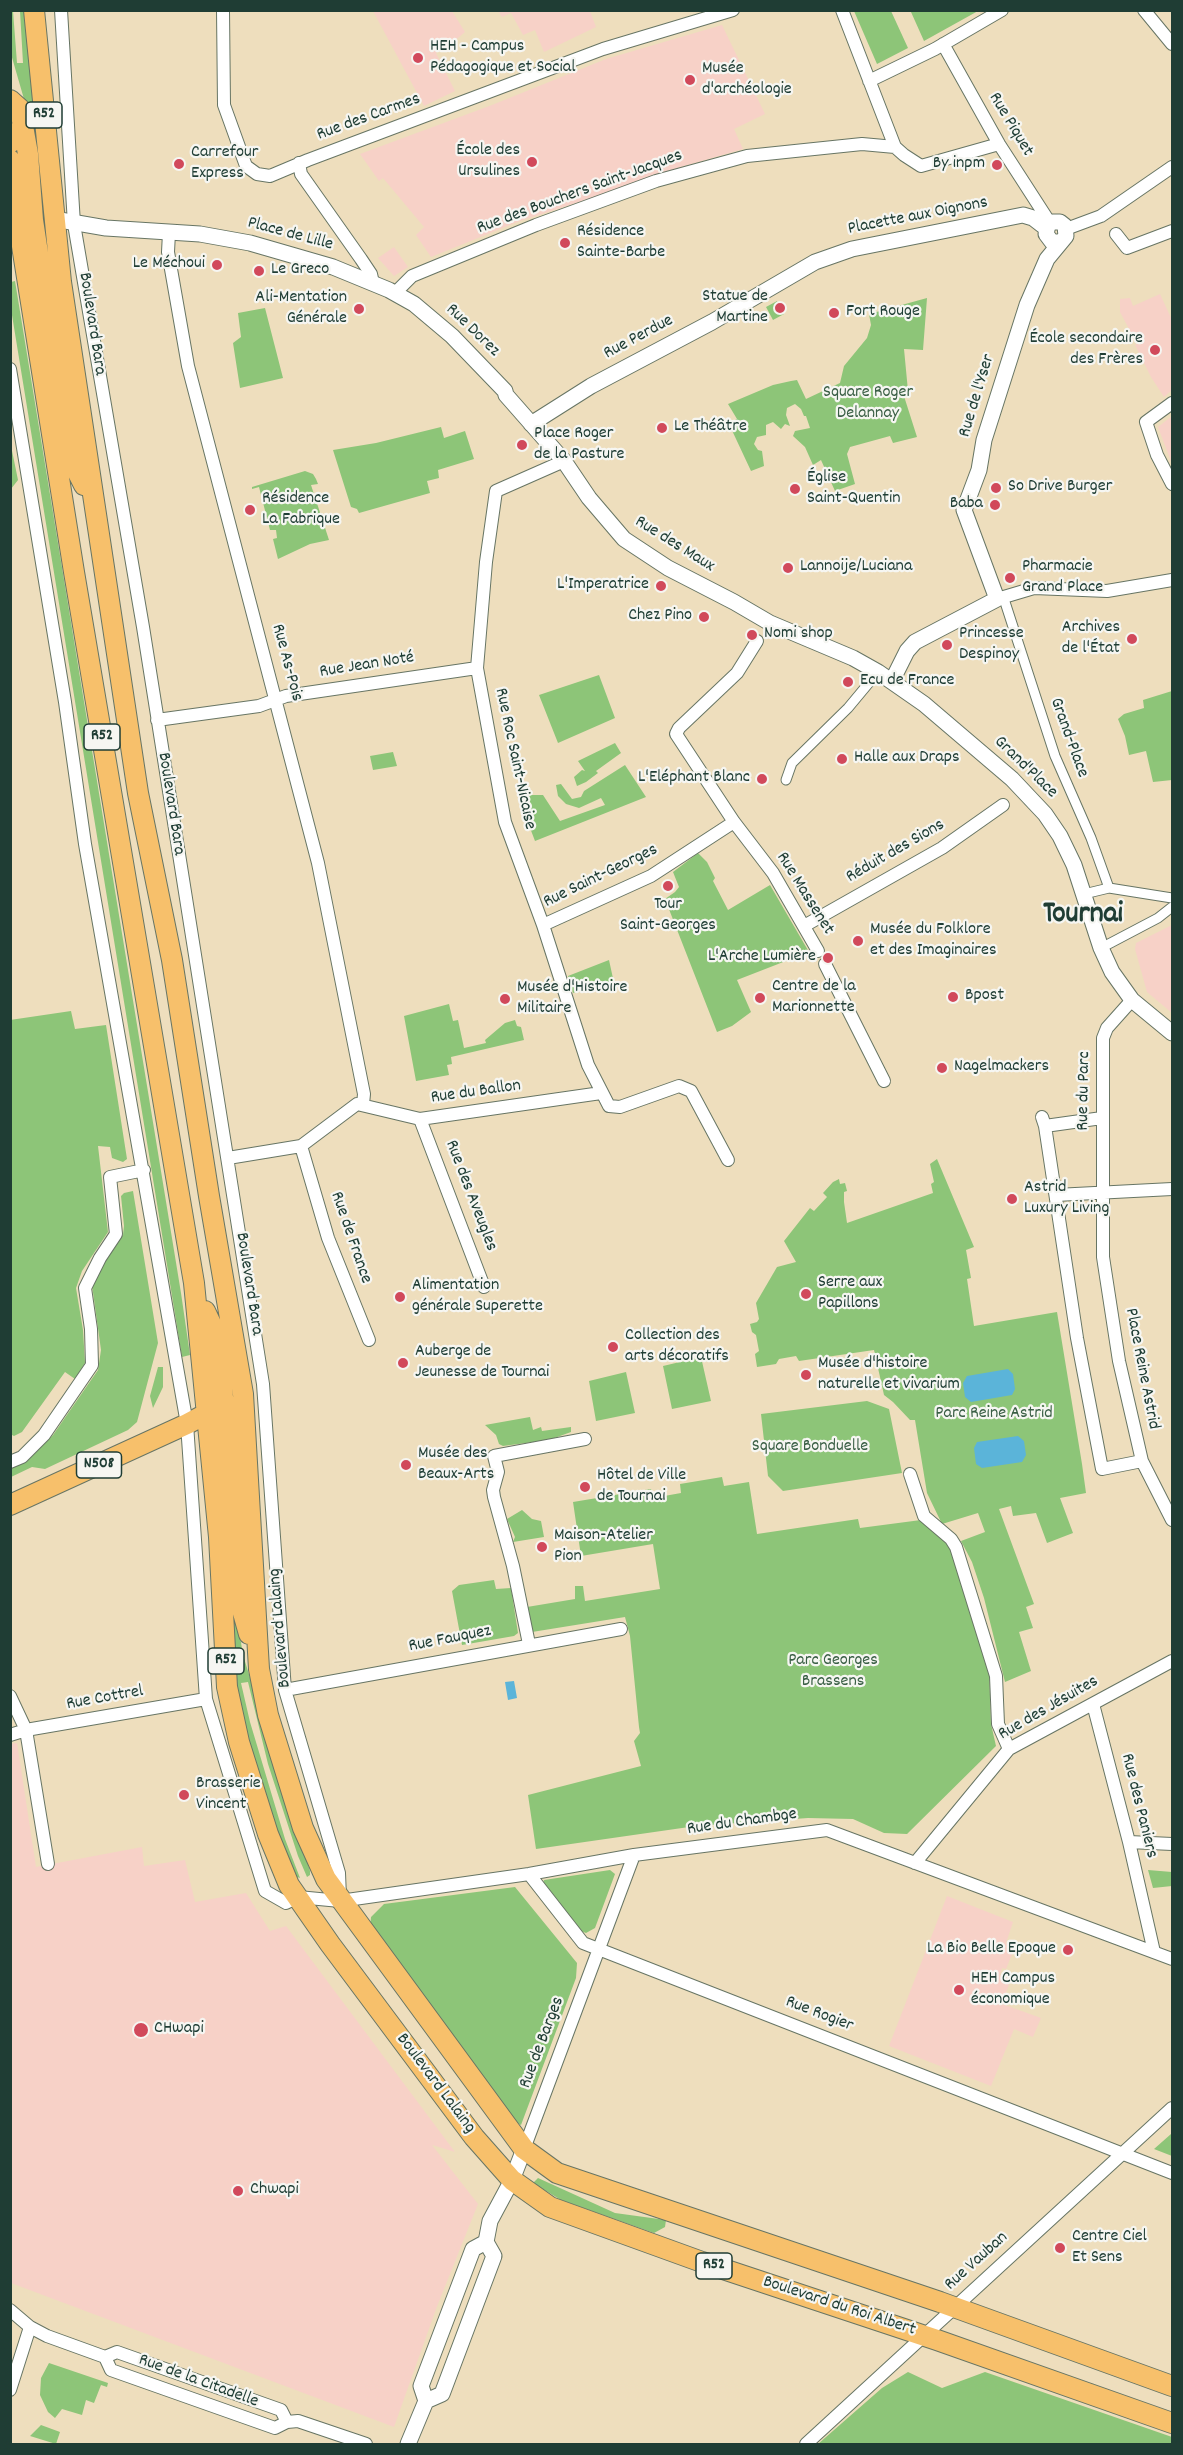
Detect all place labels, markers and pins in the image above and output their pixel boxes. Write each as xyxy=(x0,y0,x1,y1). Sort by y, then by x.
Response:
place label: HEH - Campus Pédagogique et Social xyxy=(430,37,576,80)
marker: HEH - Campus Pédagogique et Social xyxy=(411,51,425,65)
place label: Musée d'archéologie xyxy=(702,59,792,101)
marker: Musée d'archéologie xyxy=(683,73,697,87)
place label: École des Ursulines xyxy=(456,141,520,184)
place label: Carrefour Express xyxy=(191,143,258,186)
place label: By inpm xyxy=(933,154,985,176)
marker: École des Ursulines xyxy=(525,155,539,169)
marker: Carrefour Express xyxy=(172,157,186,171)
marker: By inpm xyxy=(990,158,1004,172)
place label: Résidence Sainte-Barbe xyxy=(577,222,665,264)
marker: Résidence Sainte-Barbe xyxy=(558,236,572,250)
place label: Le Méchoui xyxy=(133,254,205,276)
marker: Le Méchoui xyxy=(210,258,224,272)
place label: Le Greco xyxy=(271,260,329,282)
marker: Le Greco xyxy=(252,264,266,278)
place label: Statue de Martine xyxy=(702,287,768,330)
place label: Ali-Mentation Générale xyxy=(255,288,347,330)
marker: Statue de Martine xyxy=(773,301,787,315)
marker: Ali-Mentation Générale xyxy=(352,302,366,316)
place label: Fort Rouge xyxy=(846,302,920,324)
marker: Fort Rouge xyxy=(827,306,841,320)
place label: École secondaire des Frères xyxy=(1029,329,1143,372)
marker: École secondaire des Frères xyxy=(1148,343,1162,357)
place label: Le Théâtre xyxy=(674,417,747,439)
marker: Le Théâtre xyxy=(655,421,669,435)
place label: Place Roger de la Pasture xyxy=(534,424,625,466)
marker: Place Roger de la Pasture xyxy=(515,438,529,452)
place label: Église Saint-Quentin xyxy=(807,468,901,510)
place label: So Drive Burger xyxy=(1008,477,1112,499)
marker: So Drive Burger xyxy=(989,481,1003,495)
marker: Église Saint-Quentin xyxy=(788,482,802,496)
place label: Résidence La Fabrique xyxy=(262,489,340,532)
place label: Baba xyxy=(950,494,983,516)
marker: Baba xyxy=(988,498,1002,512)
marker: Résidence La Fabrique xyxy=(243,503,257,517)
place label: Lannoije/Luciana xyxy=(800,557,912,579)
place label: Pharmacie Grand Place xyxy=(1022,557,1103,600)
marker: Lannoije/Luciana xyxy=(781,561,795,575)
marker: Pharmacie Grand Place xyxy=(1003,571,1017,585)
place label: L'Imperatrice xyxy=(557,575,649,597)
marker: L'Imperatrice xyxy=(654,579,668,593)
place label: Chez Pino xyxy=(628,606,692,628)
marker: Chez Pino xyxy=(697,610,711,624)
place label: Archives de l'État xyxy=(1062,618,1120,660)
place label: Nomi shop xyxy=(764,624,833,646)
place label: Princesse Despinoy xyxy=(959,624,1024,666)
marker: Nomi shop xyxy=(745,628,759,642)
marker: Archives de l'État xyxy=(1125,632,1139,646)
marker: Princesse Despinoy xyxy=(940,638,954,652)
place label: Ecu de France xyxy=(860,671,954,693)
marker: Ecu de France xyxy=(841,675,855,689)
place label: Halle aux Draps xyxy=(854,748,960,770)
marker: Halle aux Draps xyxy=(835,752,849,766)
place label: L'Eléphant Blanc xyxy=(638,768,750,790)
marker: L'Eléphant Blanc xyxy=(755,772,769,786)
marker: Tour Saint-Georges xyxy=(661,879,675,893)
place label: Tour Saint-Georges xyxy=(620,895,716,938)
place label: Musée du Folklore et des Imaginaires xyxy=(870,920,997,962)
marker: Musée du Folklore et des Imaginaires xyxy=(851,934,865,948)
place label: L'Arche Lumière xyxy=(708,947,816,969)
marker: L'Arche Lumière xyxy=(821,951,835,965)
place label: Centre de la Marionnette xyxy=(772,977,856,1020)
place label: Musée d'Histoire Militaire xyxy=(517,978,627,1020)
place label: Bpost xyxy=(965,986,1004,1008)
marker: Bpost xyxy=(946,990,960,1004)
marker: Centre de la Marionnette xyxy=(753,991,767,1005)
marker: Musée d'Histoire Militaire xyxy=(498,992,512,1006)
place label: Nagelmackers xyxy=(954,1057,1049,1079)
marker: Nagelmackers xyxy=(935,1061,949,1075)
place label: Astrid Luxury Living xyxy=(1024,1178,1109,1220)
marker: Astrid Luxury Living xyxy=(1005,1192,1019,1206)
place label: Serre aux Papillons xyxy=(818,1273,882,1316)
place label: Alimentation générale Superette xyxy=(412,1276,543,1318)
marker: Serre aux Papillons xyxy=(799,1287,813,1301)
marker: Alimentation générale Superette xyxy=(393,1290,407,1304)
place label: Collection des arts décoratifs xyxy=(625,1326,729,1368)
marker: Collection des arts décoratifs xyxy=(606,1340,620,1354)
place label: Auberge de Jeunesse de Tournai xyxy=(415,1342,549,1384)
place label: Musée d'histoire naturelle et vivarium xyxy=(818,1354,960,1396)
marker: Auberge de Jeunesse de Tournai xyxy=(396,1356,410,1370)
marker: Musée d'histoire naturelle et vivarium xyxy=(799,1368,813,1382)
place label: Musée des Beaux-Arts xyxy=(418,1444,494,1486)
marker: Musée des Beaux-Arts xyxy=(399,1458,413,1472)
place label: Hôtel de Ville de Tournai xyxy=(597,1466,686,1508)
marker: Hôtel de Ville de Tournai xyxy=(578,1480,592,1494)
place label: Maison-Atelier Pion xyxy=(554,1526,653,1568)
marker: Maison-Atelier Pion xyxy=(535,1540,549,1554)
place label: Brasserie Vincent xyxy=(196,1774,261,1816)
marker: Brasserie Vincent xyxy=(177,1788,191,1802)
place label: La Bio Belle Epoque xyxy=(927,1939,1056,1961)
marker: La Bio Belle Epoque xyxy=(1061,1943,1075,1957)
place label: HEH Campus économique xyxy=(971,1969,1055,2012)
marker: HEH Campus économique xyxy=(952,1983,966,1997)
place label: CHwapi xyxy=(154,2019,204,2041)
marker: CHwapi xyxy=(132,2021,150,2039)
place label: Chwapi xyxy=(250,2180,299,2202)
marker: Chwapi xyxy=(231,2184,245,2198)
place label: Centre Ciel Et Sens xyxy=(1072,2227,1147,2270)
marker: Centre Ciel Et Sens xyxy=(1053,2241,1067,2255)

